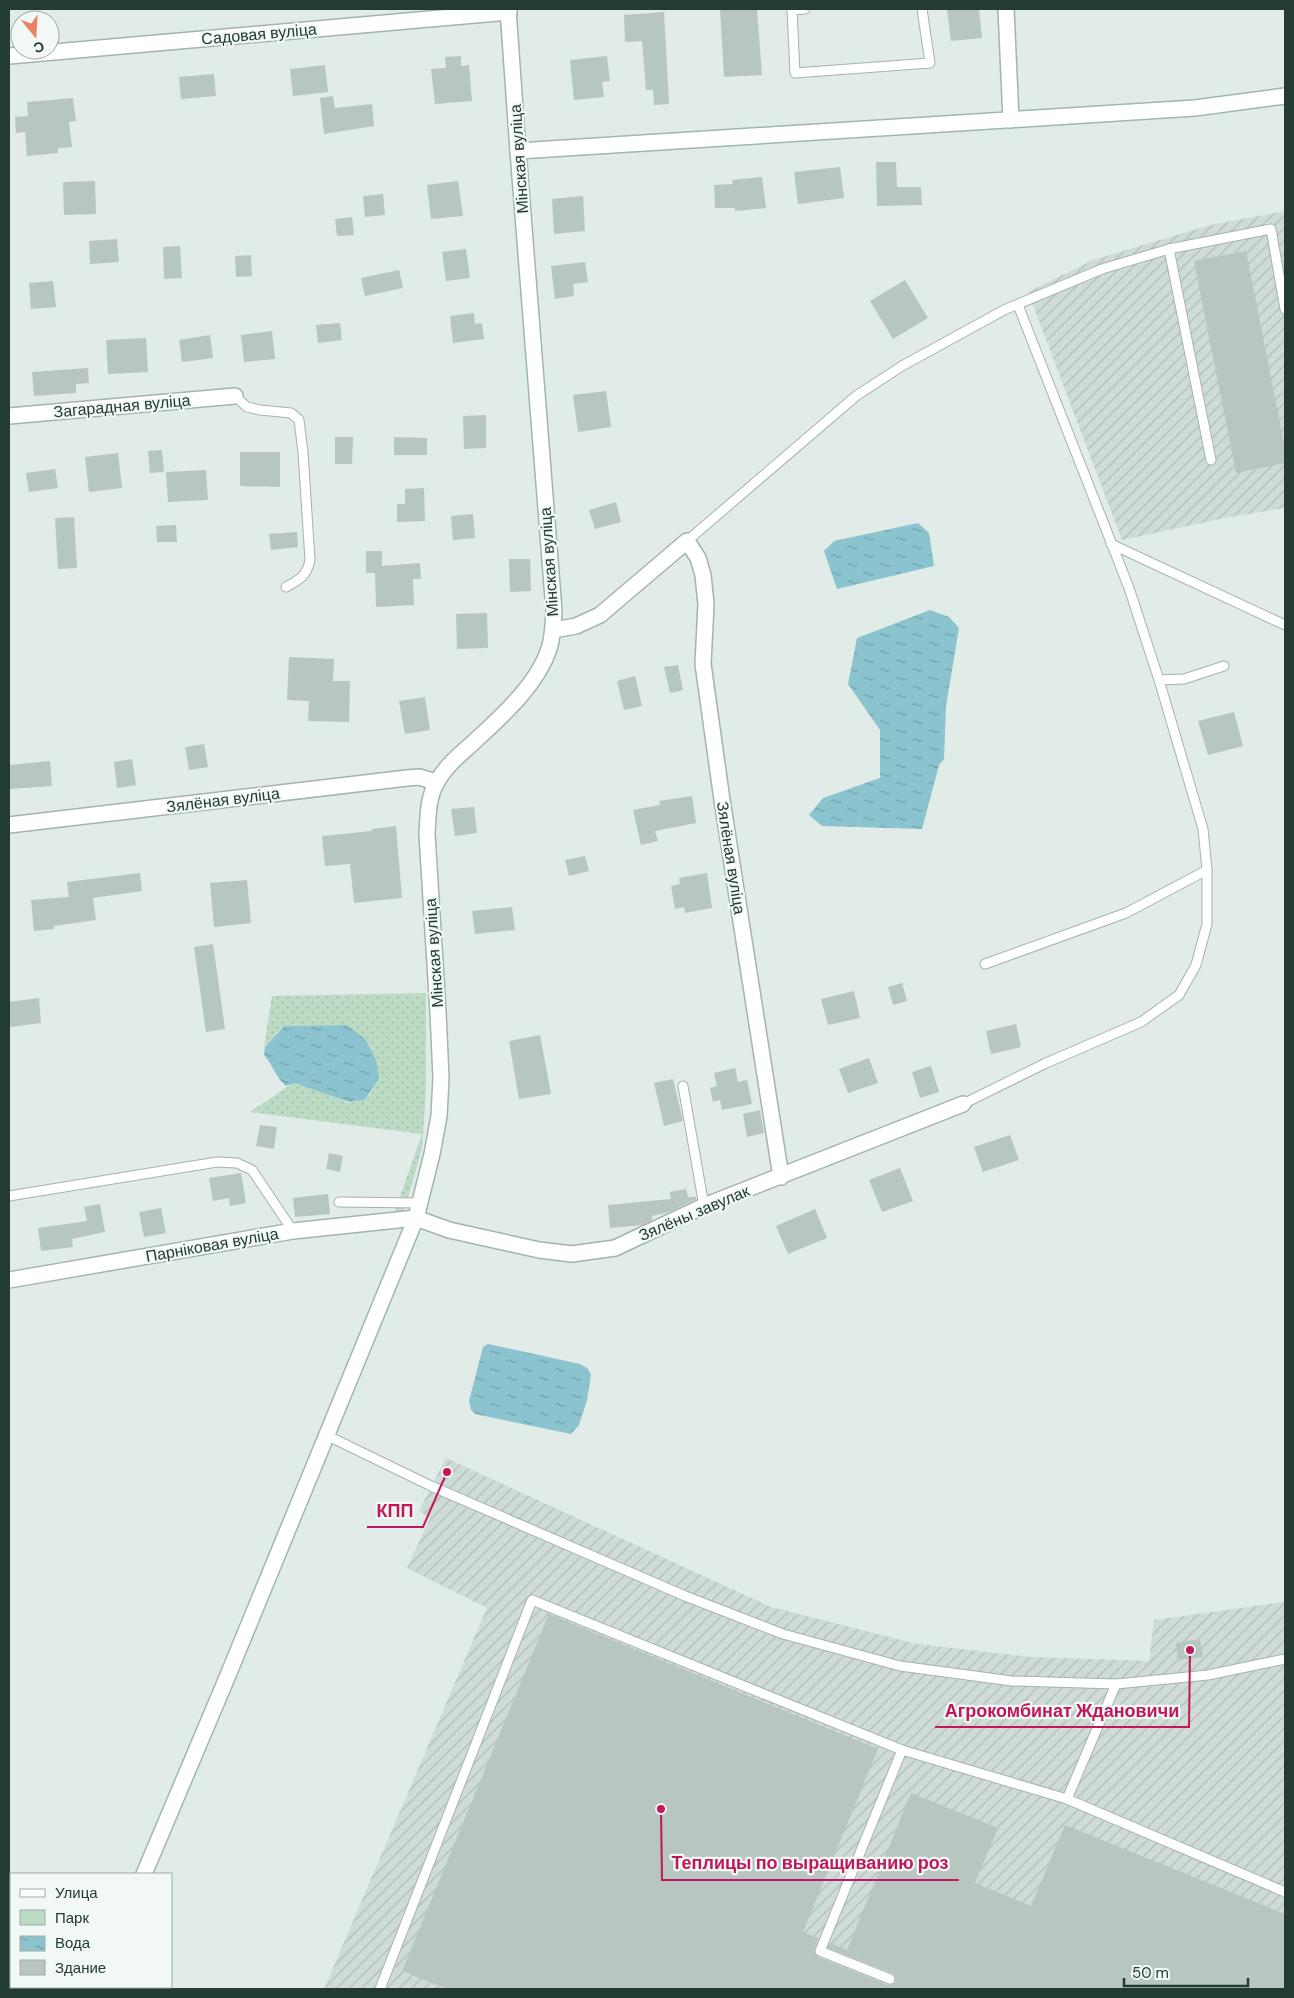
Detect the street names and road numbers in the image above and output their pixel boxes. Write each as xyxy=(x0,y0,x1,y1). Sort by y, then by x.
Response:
street label: Садовая вуліца xyxy=(200,18,318,50)
street label: Мінская вуліца xyxy=(505,103,533,214)
street label: Загарадная вуліца xyxy=(53,390,191,422)
street label: Мінская вуліца xyxy=(535,506,563,617)
street label: Зялёная вуліца xyxy=(165,783,281,817)
street label: Зялёная вуліца xyxy=(712,800,750,916)
street label: Мінская вуліца xyxy=(420,897,448,1008)
street label: Зялёны завулак xyxy=(635,1180,754,1246)
street label: Парніковая вуліца xyxy=(144,1223,280,1267)

